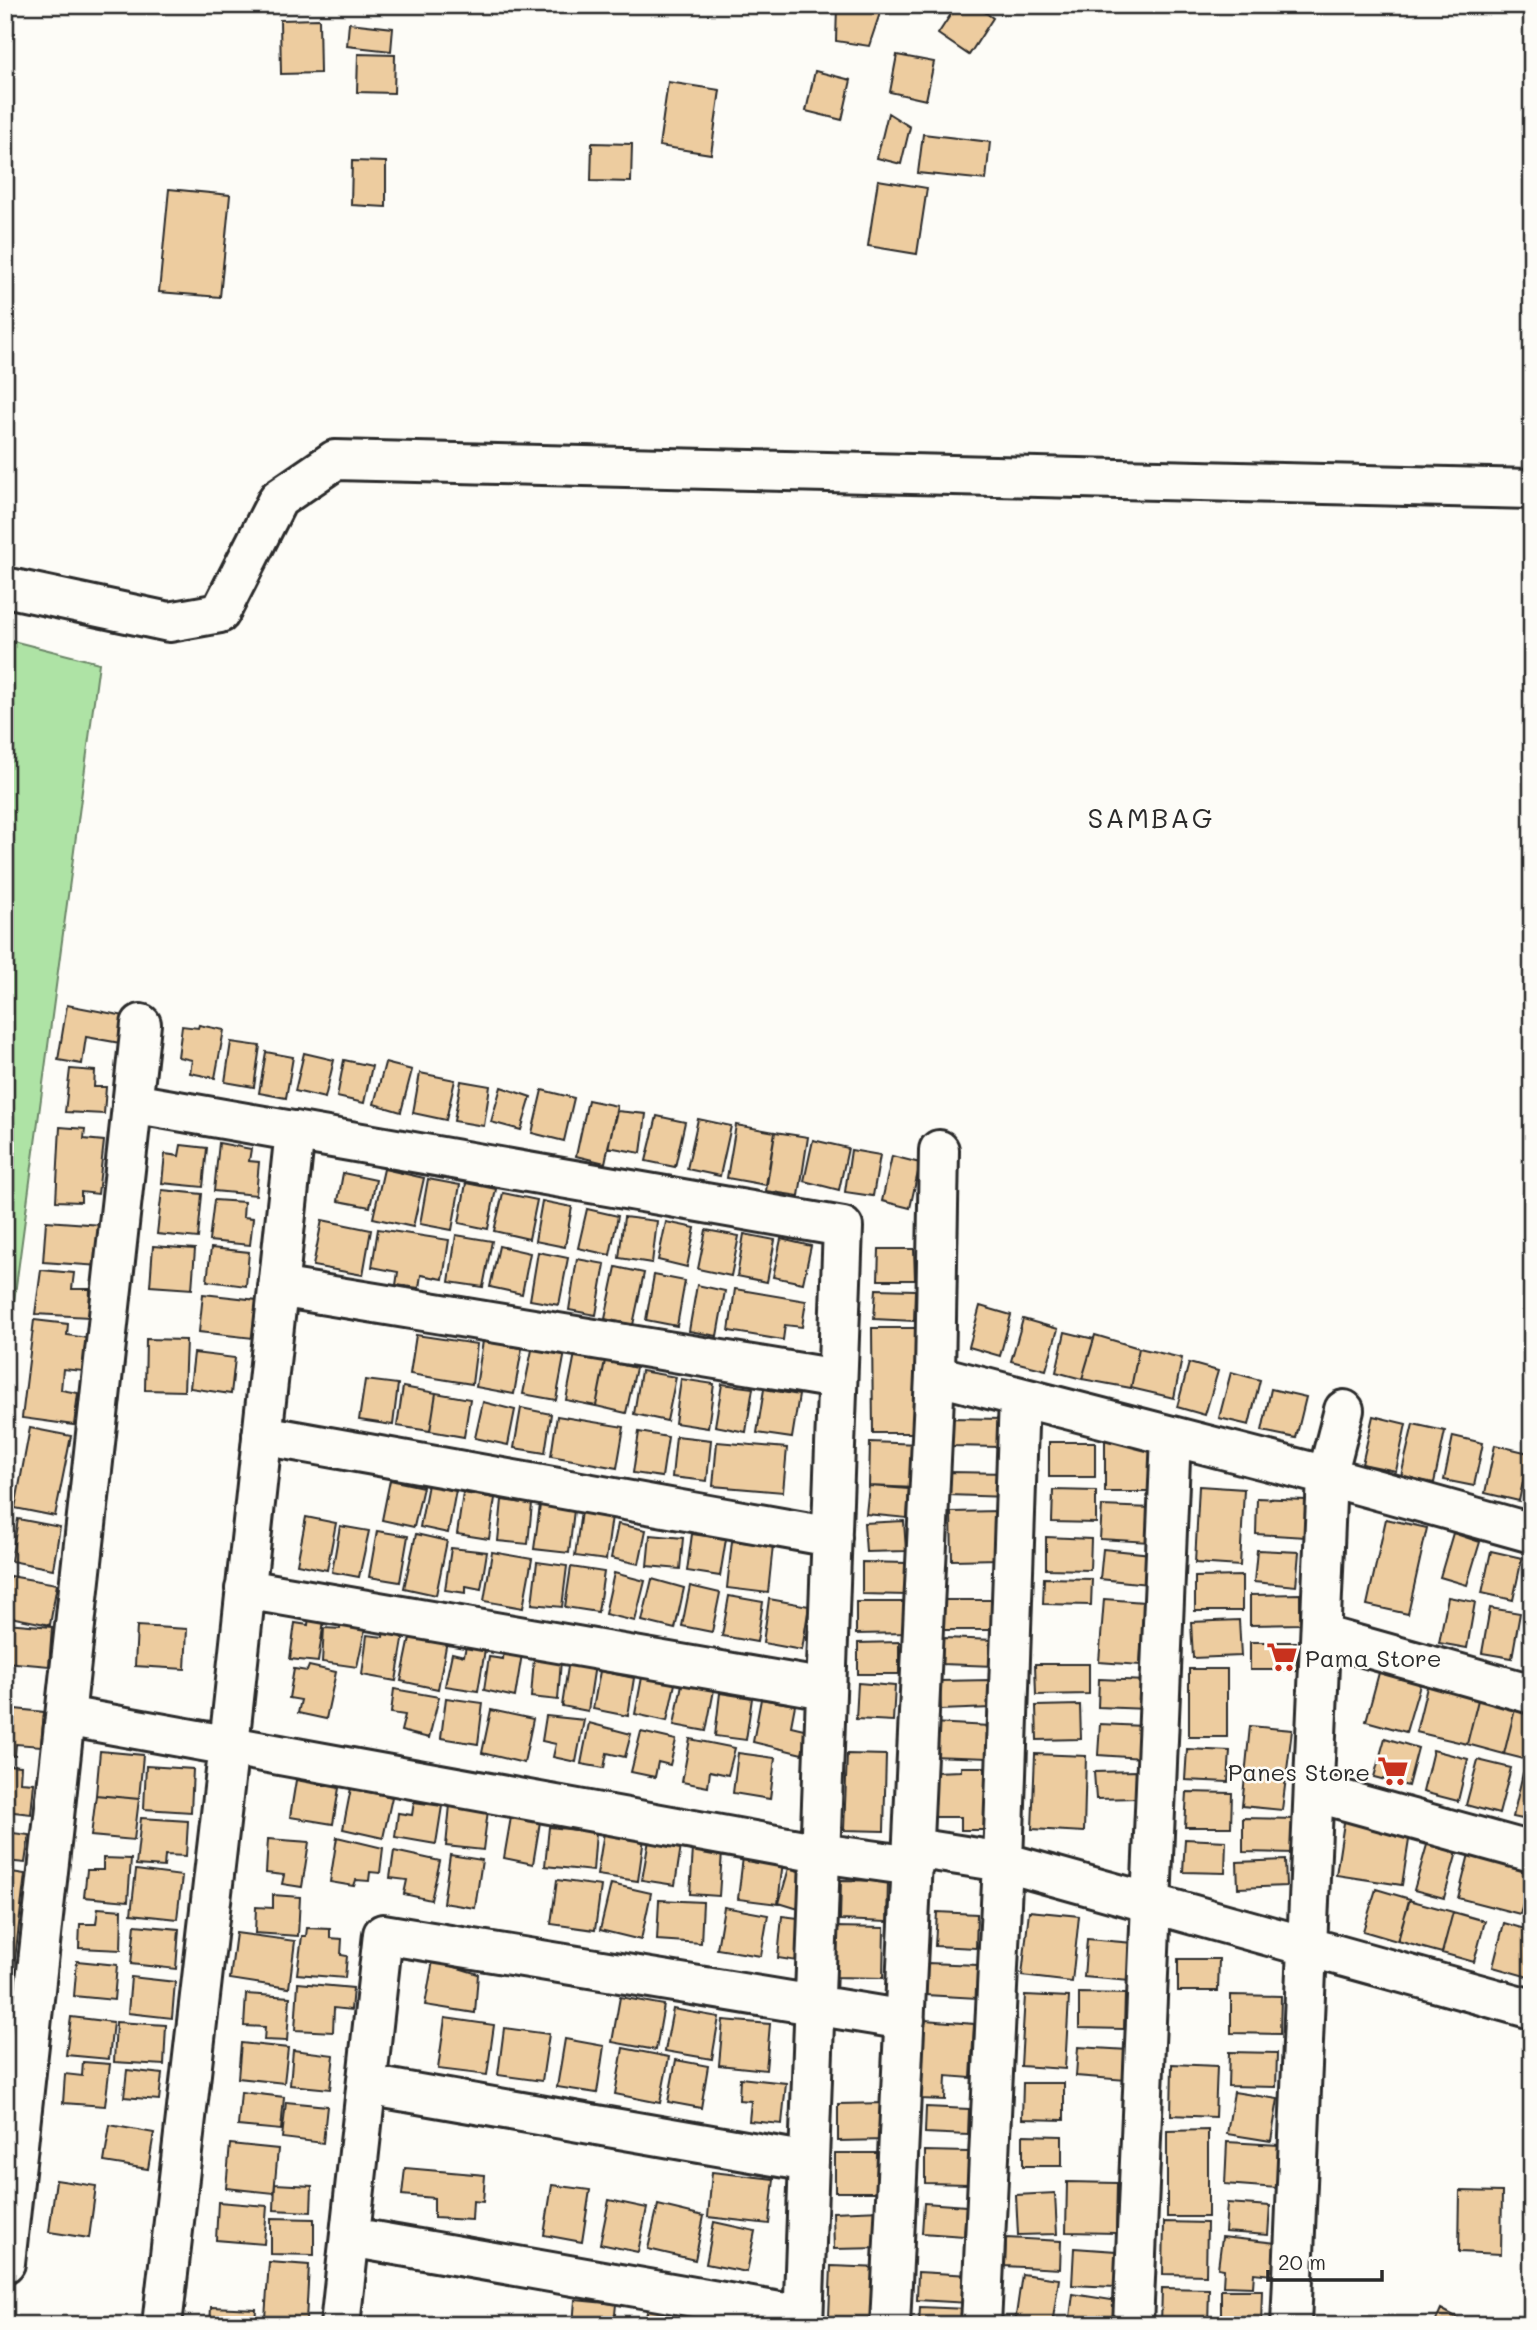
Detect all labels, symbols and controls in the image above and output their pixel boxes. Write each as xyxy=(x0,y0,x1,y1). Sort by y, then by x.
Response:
district label: SAMBAG xyxy=(1088,799,1214,835)
supermarket icon: Pama Store xyxy=(1265,1640,1299,1674)
place label: Pama Store xyxy=(1305,1642,1442,1673)
supermarket icon: Panes Store xyxy=(1376,1754,1410,1788)
place label: Panes Store xyxy=(1228,1756,1370,1787)
scale bar xyxy=(1268,2239,1381,2283)
text: 20 m xyxy=(1278,2248,1326,2275)

